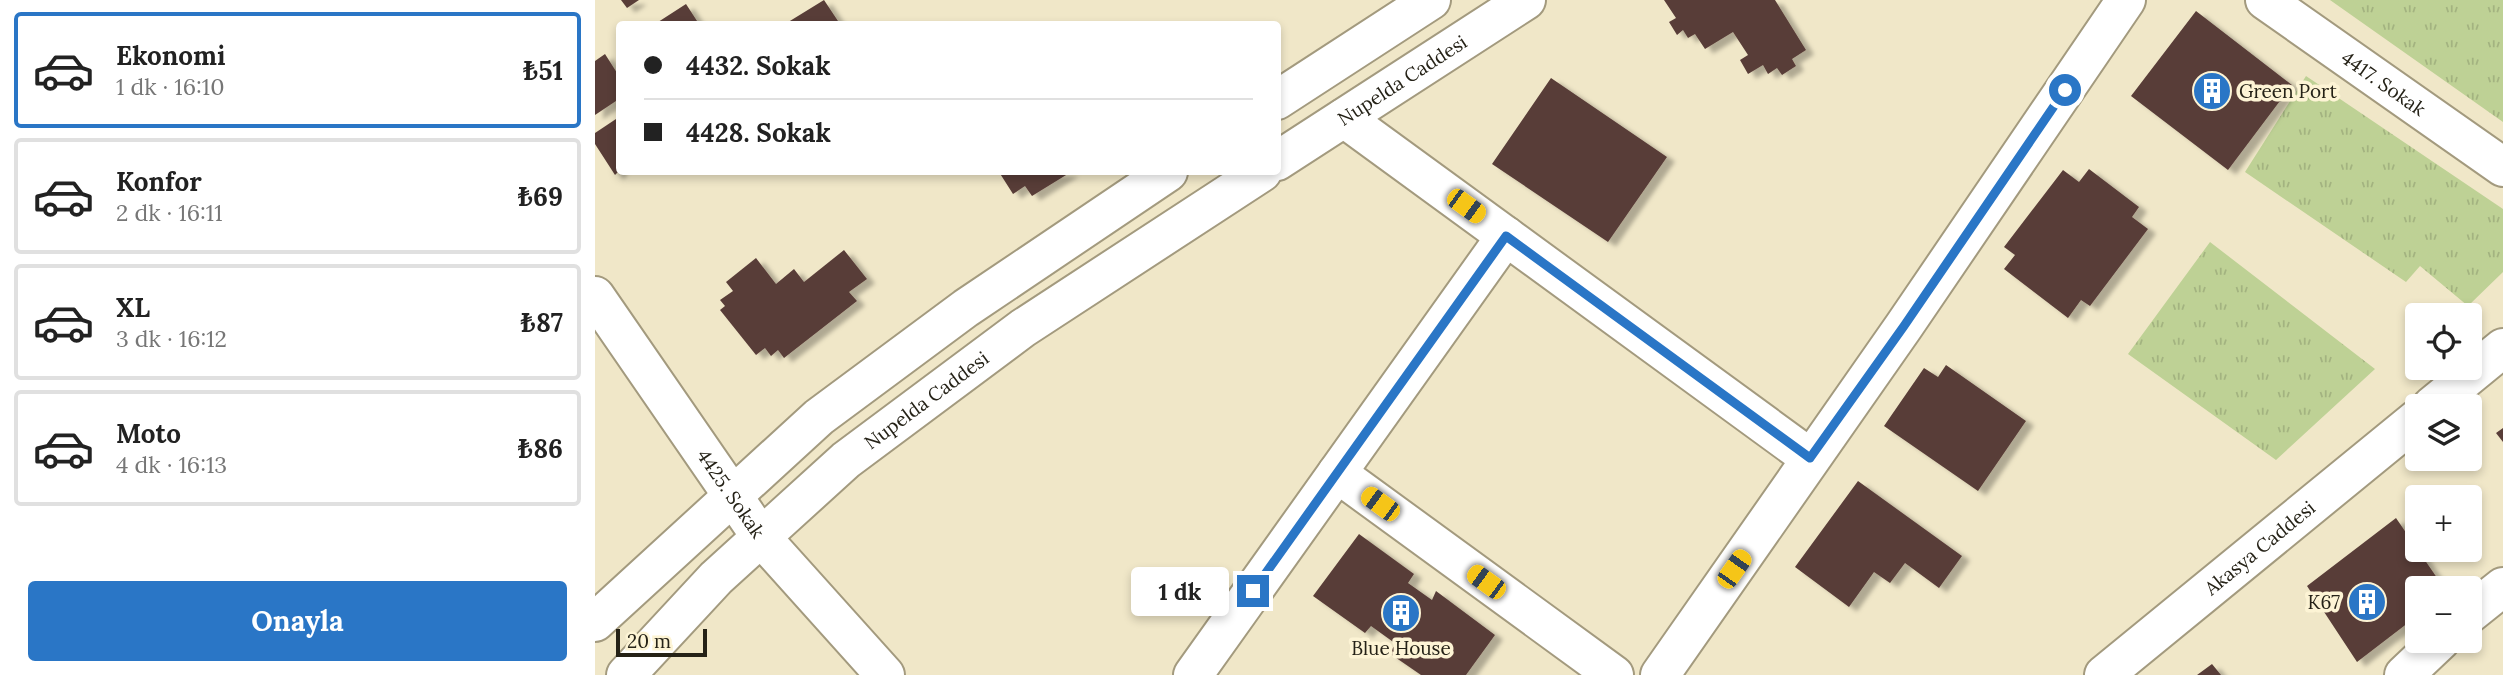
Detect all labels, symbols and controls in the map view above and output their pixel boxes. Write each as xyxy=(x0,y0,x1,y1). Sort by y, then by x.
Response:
street label: Nupelda Caddesi xyxy=(1333,30,1471,131)
icon: car xyxy=(32,39,95,102)
text: Ekonomi xyxy=(116,39,225,72)
street label: 4417. Sokak xyxy=(2337,46,2431,122)
text: 4432. Sokak xyxy=(686,49,831,82)
text: ₺51 xyxy=(523,54,563,87)
building icon: Green Port xyxy=(2191,70,2233,112)
text: 1 dk · 16:10 xyxy=(116,72,224,101)
route start xyxy=(2049,74,2081,106)
place label: Green Port xyxy=(2239,79,2337,103)
text: 4428. Sokak xyxy=(686,116,831,149)
icon: car xyxy=(32,165,95,228)
text: Konfor xyxy=(116,165,202,198)
text: ₺69 xyxy=(518,180,563,213)
car xyxy=(1443,185,1490,227)
text: 2 dk · 16:11 xyxy=(116,198,223,227)
icon: car xyxy=(32,291,95,354)
text: XL xyxy=(116,291,150,324)
map controls xyxy=(2405,303,2482,653)
button: locate xyxy=(2405,303,2482,380)
text: ₺87 xyxy=(521,306,563,339)
text: 3 dk · 16:12 xyxy=(116,324,227,353)
street label: Nupelda Caddesi xyxy=(859,346,993,454)
button: layers xyxy=(2405,394,2482,471)
icon: car xyxy=(32,417,95,480)
text: Moto xyxy=(116,417,181,450)
text: ₺86 xyxy=(518,432,563,465)
street label: 4425. Sokak xyxy=(692,444,771,544)
text: 4 dk · 16:13 xyxy=(116,450,227,479)
car xyxy=(1357,483,1404,525)
button: + xyxy=(2405,485,2482,562)
street label: Akasya Caddesi xyxy=(2199,495,2320,601)
car xyxy=(1714,546,1755,592)
car xyxy=(1463,561,1510,603)
callout: 1 dk xyxy=(1131,566,1229,616)
route end xyxy=(1237,575,1269,607)
button: − xyxy=(2405,576,2482,653)
text: 1 dk xyxy=(1159,577,1201,606)
button: Onayla xyxy=(28,581,567,661)
building icon: K67 xyxy=(2346,581,2388,623)
place label: K67 xyxy=(2307,590,2340,614)
building icon: Blue House xyxy=(1380,592,1422,634)
scale bar xyxy=(616,626,707,658)
text: 20 m xyxy=(627,629,671,653)
place label: Blue House xyxy=(1351,636,1451,660)

